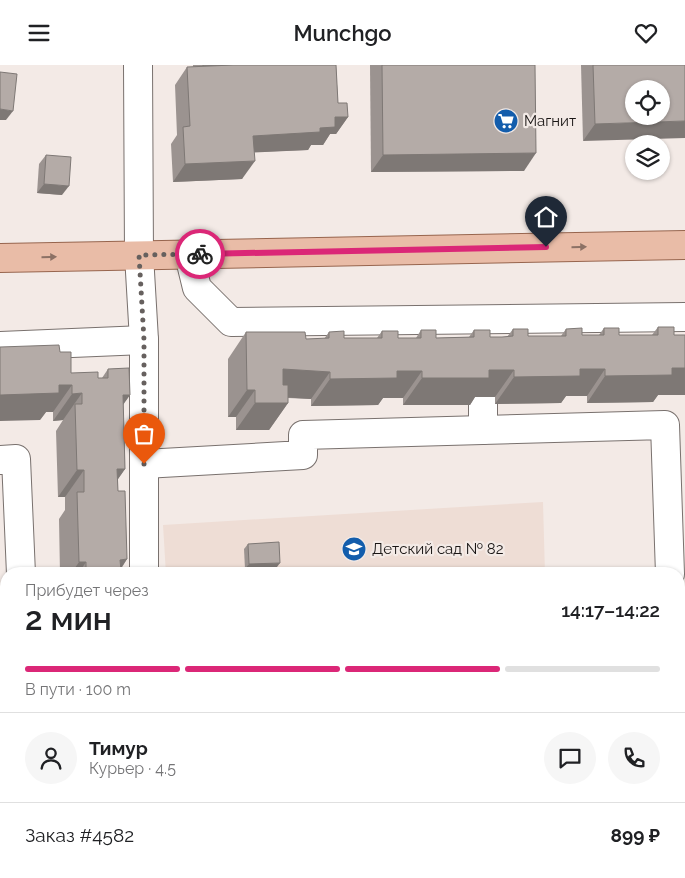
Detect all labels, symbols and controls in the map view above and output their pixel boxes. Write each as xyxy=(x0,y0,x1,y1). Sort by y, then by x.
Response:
icon: menu xyxy=(25,19,53,47)
icon: heart xyxy=(632,19,660,47)
text: Munchgo xyxy=(293,20,392,46)
map controls xyxy=(625,80,670,180)
button: locate xyxy=(625,80,670,125)
supermarket icon: Магнит xyxy=(493,108,519,134)
place label: Магнит xyxy=(524,112,576,130)
button: layers xyxy=(625,135,670,180)
pin xyxy=(525,196,567,247)
icon: home xyxy=(532,203,560,231)
courier xyxy=(175,229,225,279)
icon: bike xyxy=(186,240,214,268)
one-way arrow xyxy=(571,243,587,251)
one-way arrow xyxy=(41,253,57,261)
pin xyxy=(123,413,165,464)
icon: bag xyxy=(130,420,158,448)
school or university icon: Детский сад № 82 xyxy=(341,536,367,562)
place label: Детский сад № 82 xyxy=(372,540,504,558)
text: Прибудет через xyxy=(25,581,149,600)
text: 14:17–14:22 xyxy=(561,599,660,621)
text: 2 мин xyxy=(25,600,112,637)
text: В пути · 100 m xyxy=(25,680,131,699)
button: person xyxy=(25,732,77,784)
button: chat xyxy=(544,732,596,784)
button: phone xyxy=(608,732,660,784)
text: Тимур xyxy=(89,737,148,759)
text: Курьер · 4.5 xyxy=(89,759,176,778)
text: Заказ #4582 xyxy=(25,824,134,846)
text: 899 ₽ xyxy=(611,824,660,846)

